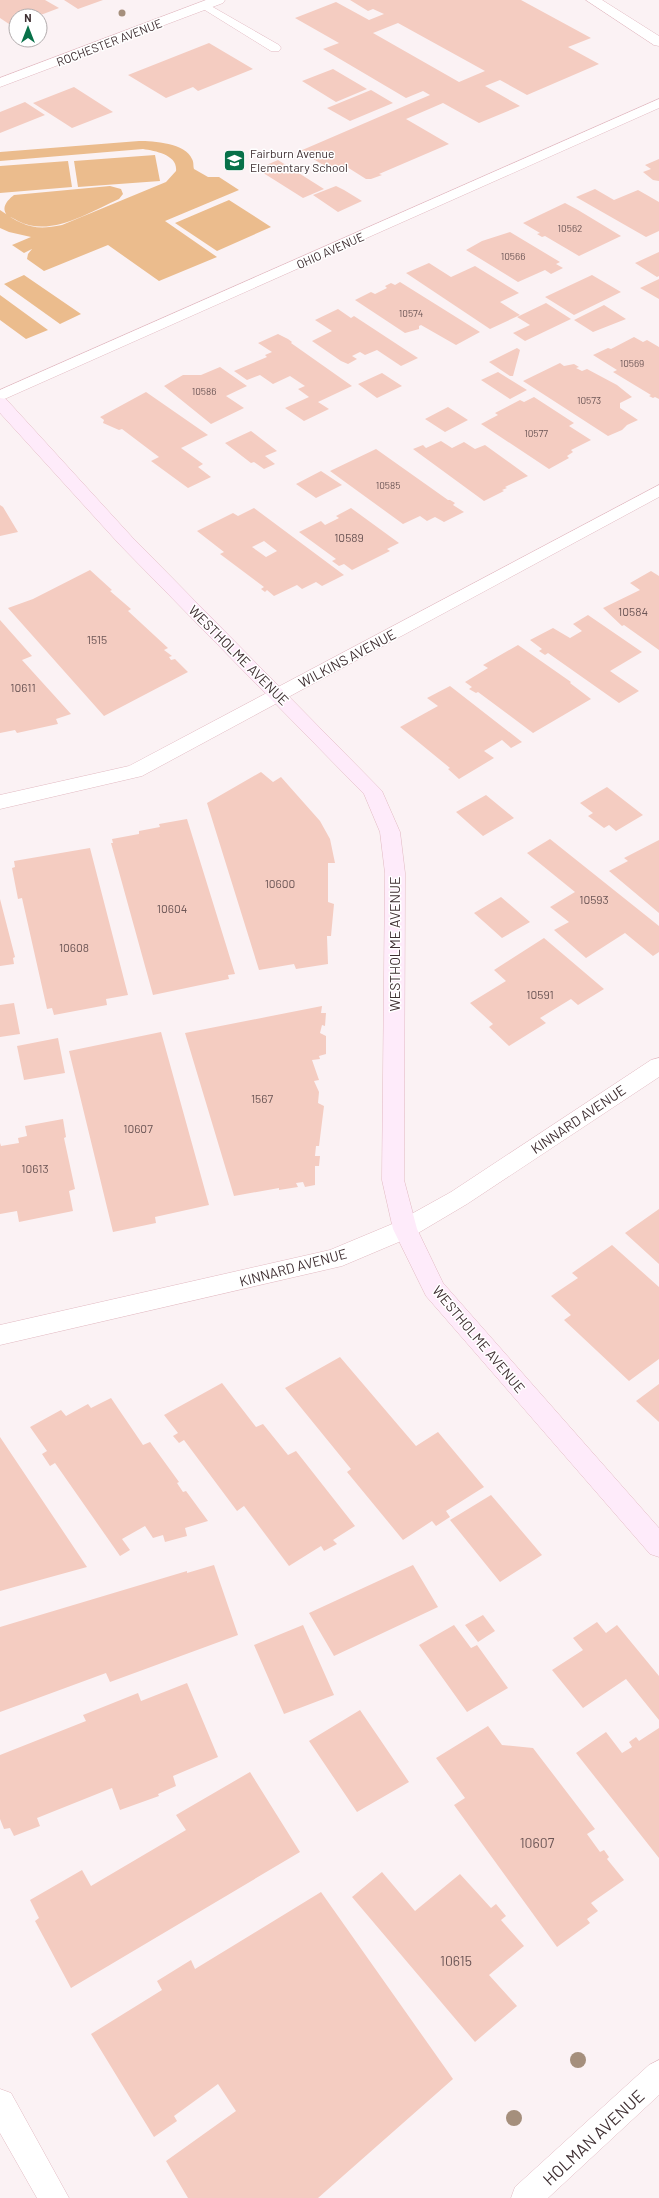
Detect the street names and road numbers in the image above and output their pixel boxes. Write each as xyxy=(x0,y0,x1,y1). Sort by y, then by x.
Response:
street label: ROCHESTER AVENUE xyxy=(54,15,164,69)
street label: OHIO AVENUE xyxy=(294,229,366,271)
street label: WESTHOLME AVENUE xyxy=(185,601,293,709)
street label: WILKINS AVENUE xyxy=(295,625,399,691)
street label: WESTHOLME AVENUE xyxy=(386,877,403,1011)
street label: KINNARD AVENUE xyxy=(527,1081,629,1157)
street label: KINNARD AVENUE xyxy=(237,1244,349,1290)
street label: WESTHOLME AVENUE xyxy=(429,1282,529,1396)
street label: HOLMAN AVENUE xyxy=(538,2085,648,2189)

